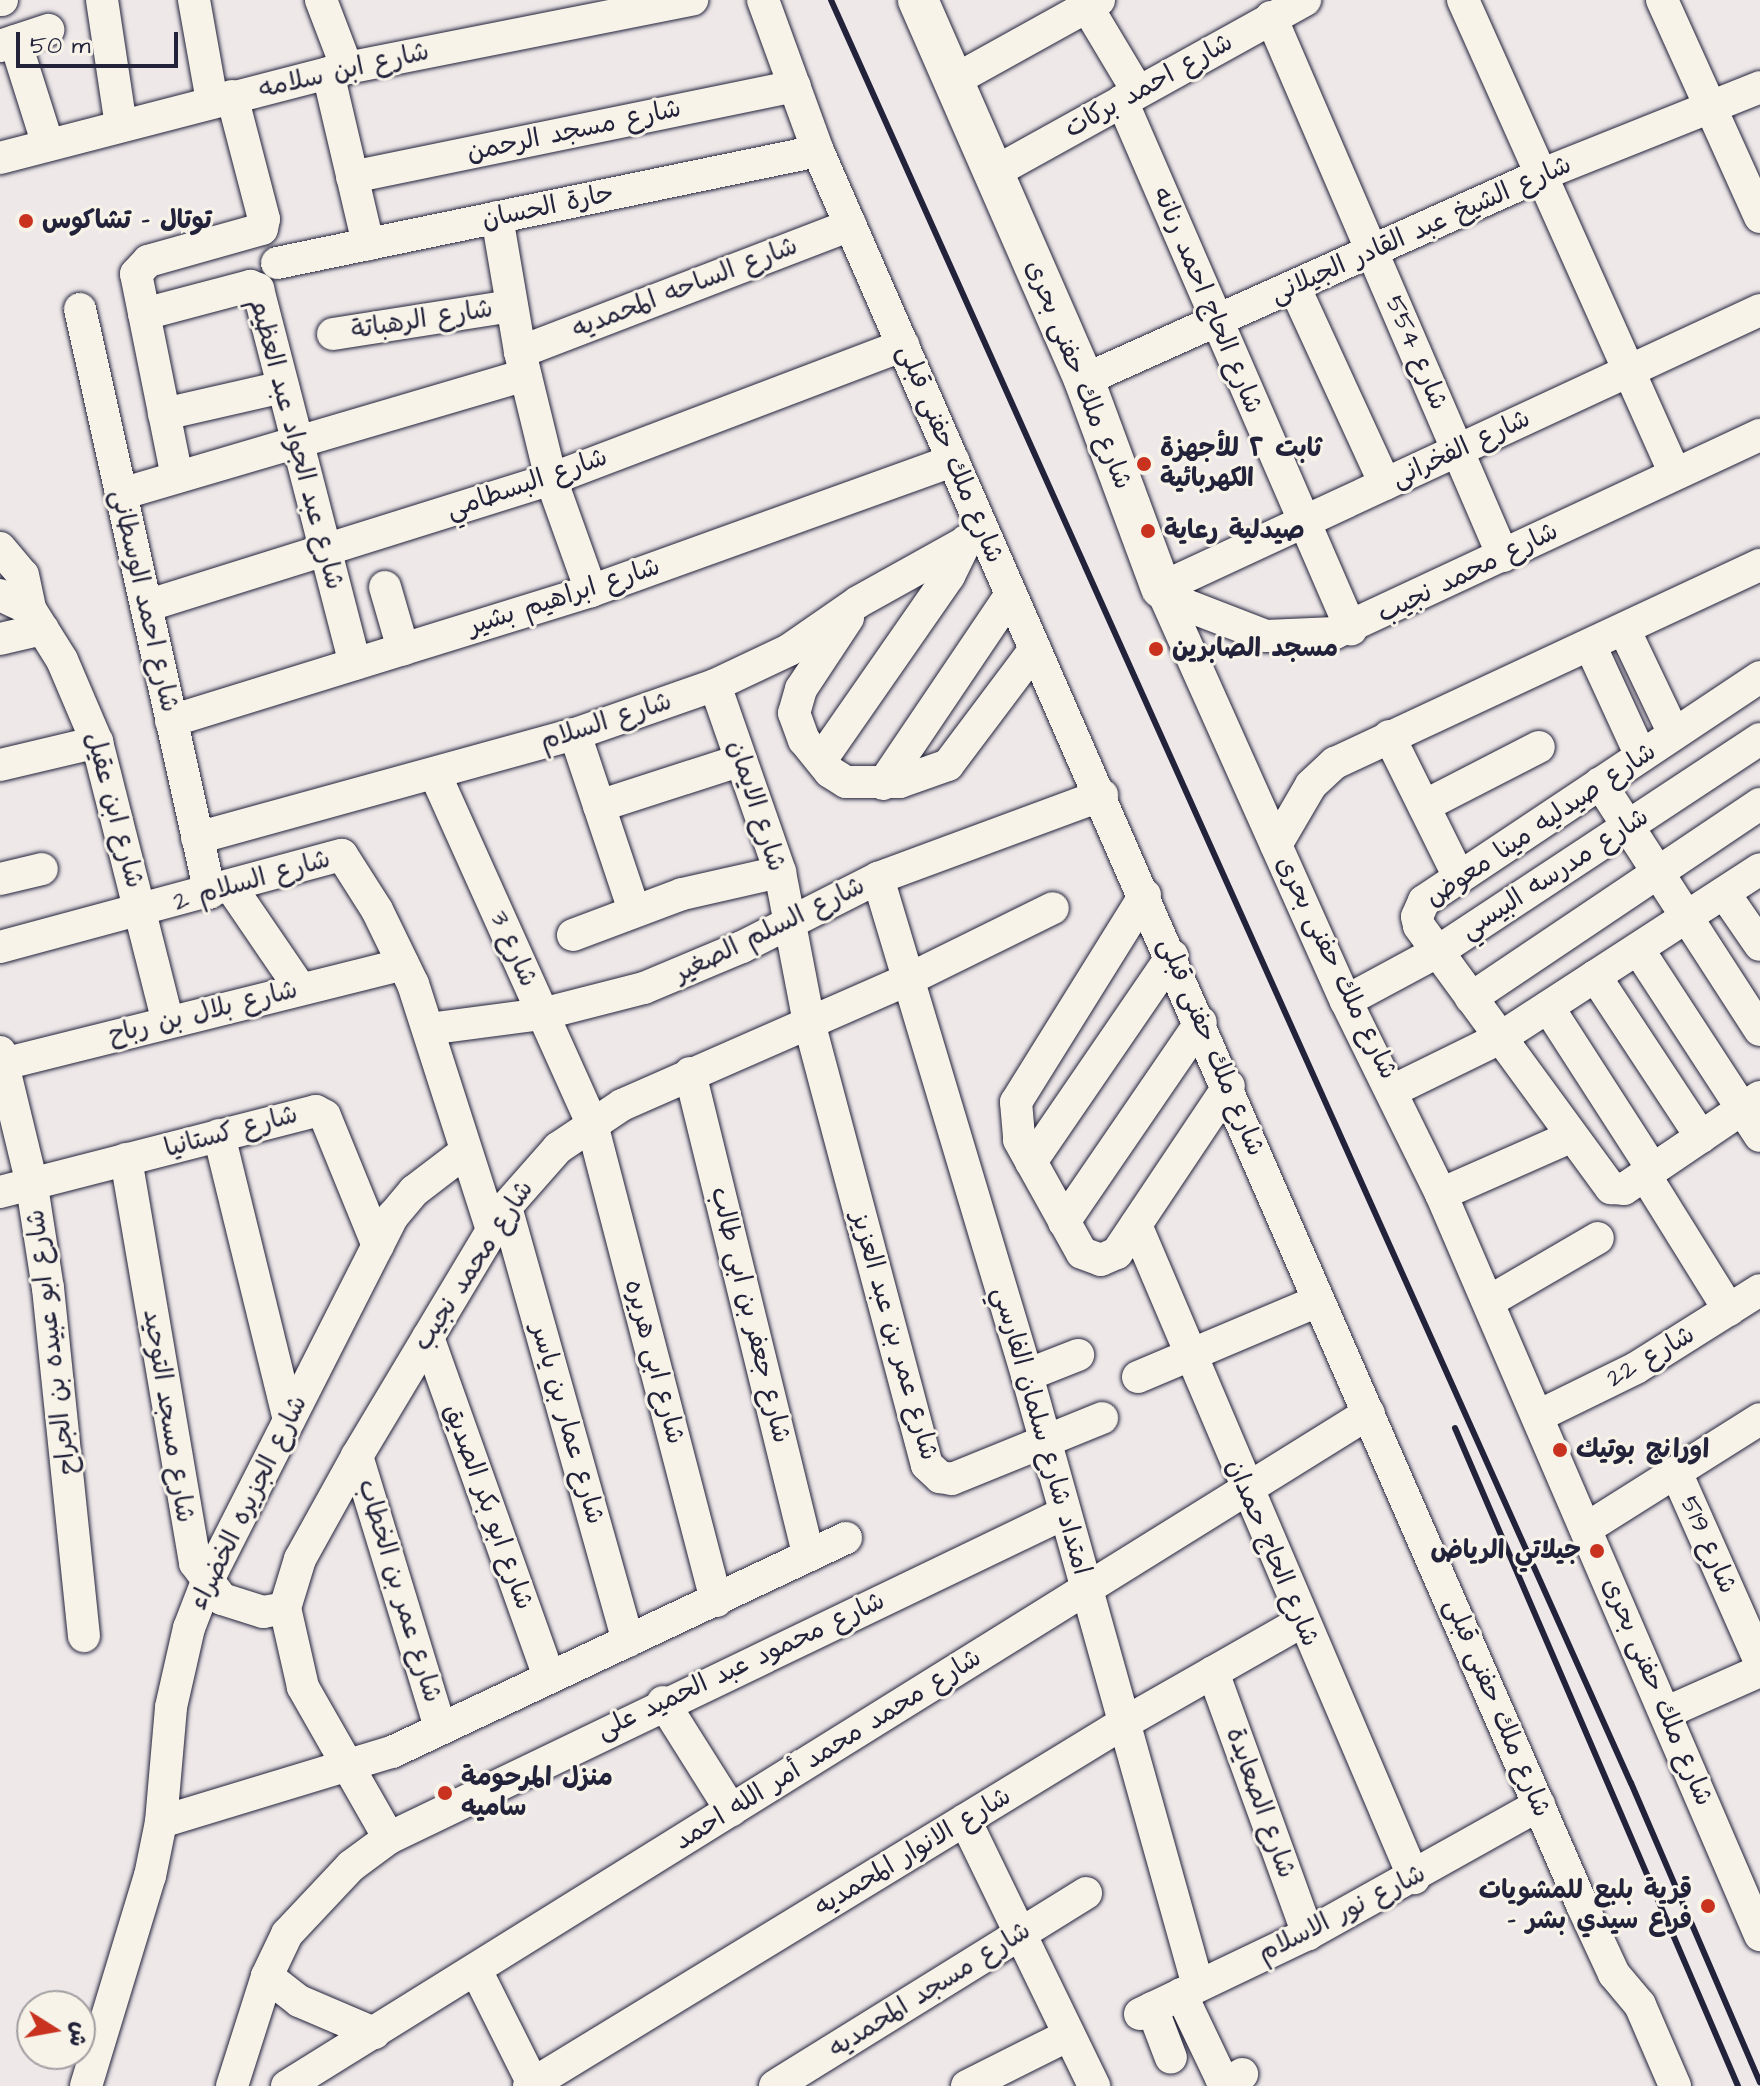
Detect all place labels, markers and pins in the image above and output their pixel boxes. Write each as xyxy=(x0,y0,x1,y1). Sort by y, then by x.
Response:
place label: توتال - تشاكوس xyxy=(42,205,212,237)
marker: توتال - تشاكوس xyxy=(17,212,35,230)
place label: ثابت ٢ للأجهزة الكهربائية xyxy=(1160,433,1322,494)
marker: ثابت ٢ للأجهزة الكهربائية xyxy=(1135,455,1153,473)
place label: صيدلية رعاية xyxy=(1164,515,1305,547)
marker: صيدلية رعاية xyxy=(1139,522,1157,540)
place label: مسجد الصابرين xyxy=(1172,633,1338,665)
marker: مسجد الصابرين xyxy=(1147,640,1165,658)
place label: اورانج بوتيك xyxy=(1576,1434,1709,1466)
marker: اورانج بوتيك xyxy=(1551,1441,1569,1459)
place label: جيلاتي الرياض xyxy=(1430,1535,1581,1567)
marker: جيلاتي الرياض xyxy=(1588,1542,1606,1560)
place label: منزل المرحومة ساميه xyxy=(461,1762,613,1824)
marker: منزل المرحومة ساميه xyxy=(436,1784,454,1802)
place label: قرية بلبع للمشويات - فرع سيدي بشر xyxy=(1479,1875,1692,1936)
marker: قرية بلبع للمشويات - فرع سيدي بشر xyxy=(1699,1897,1717,1915)

